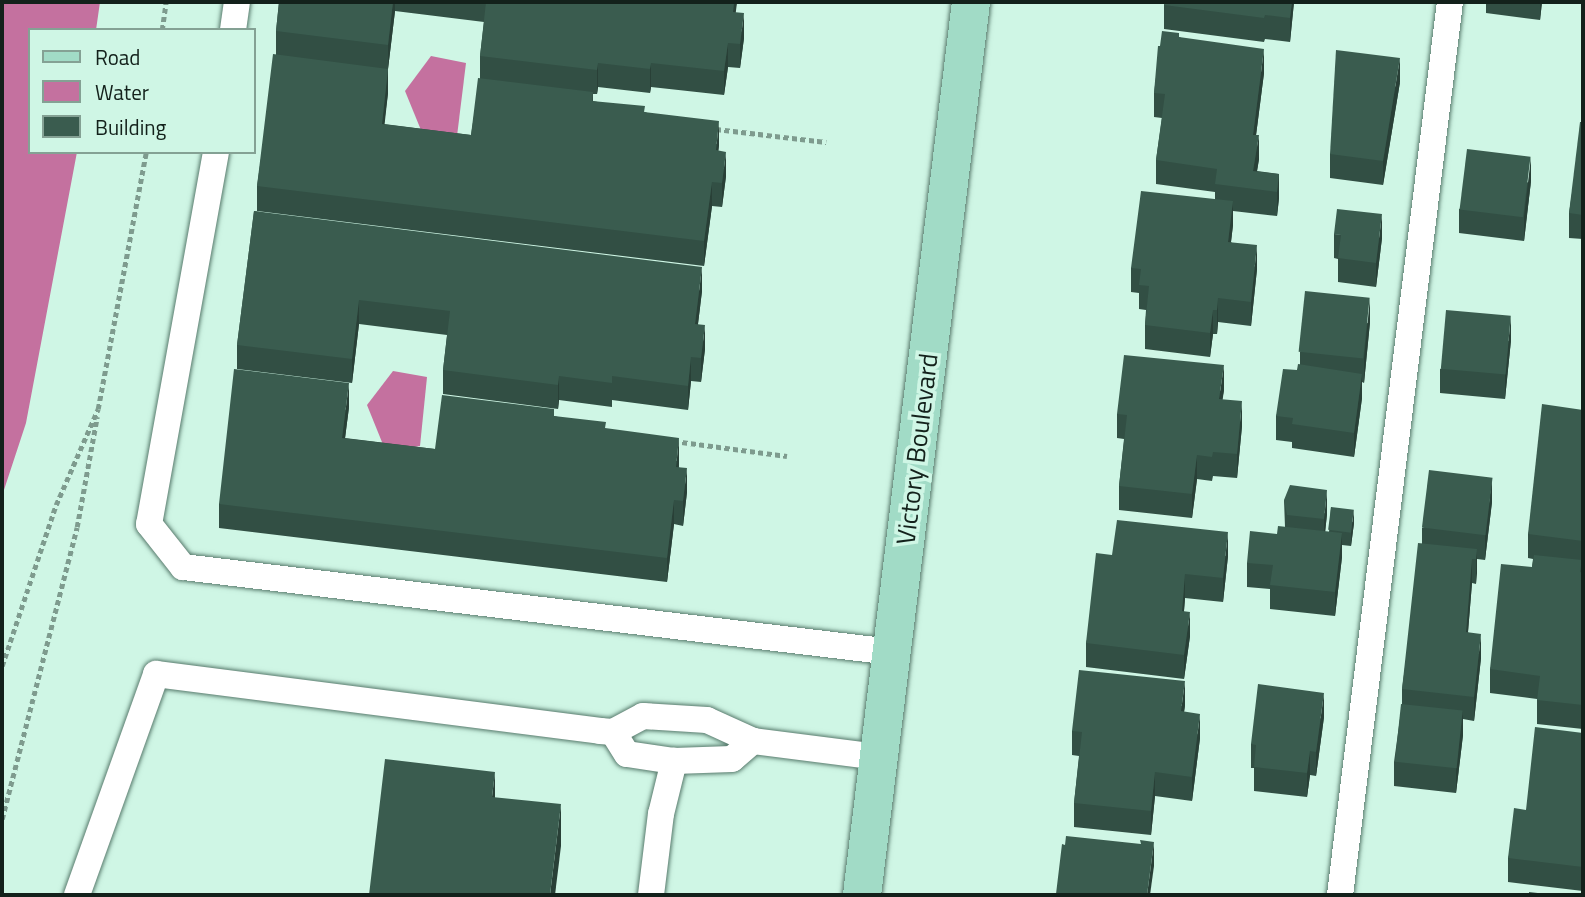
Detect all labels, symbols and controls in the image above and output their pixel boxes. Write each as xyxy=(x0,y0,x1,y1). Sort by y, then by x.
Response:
legend xyxy=(28,28,256,154)
text: Road xyxy=(95,41,140,73)
text: Water xyxy=(95,76,149,108)
text: Building xyxy=(95,111,166,143)
street label: Victory Boulevard xyxy=(890,352,944,546)

